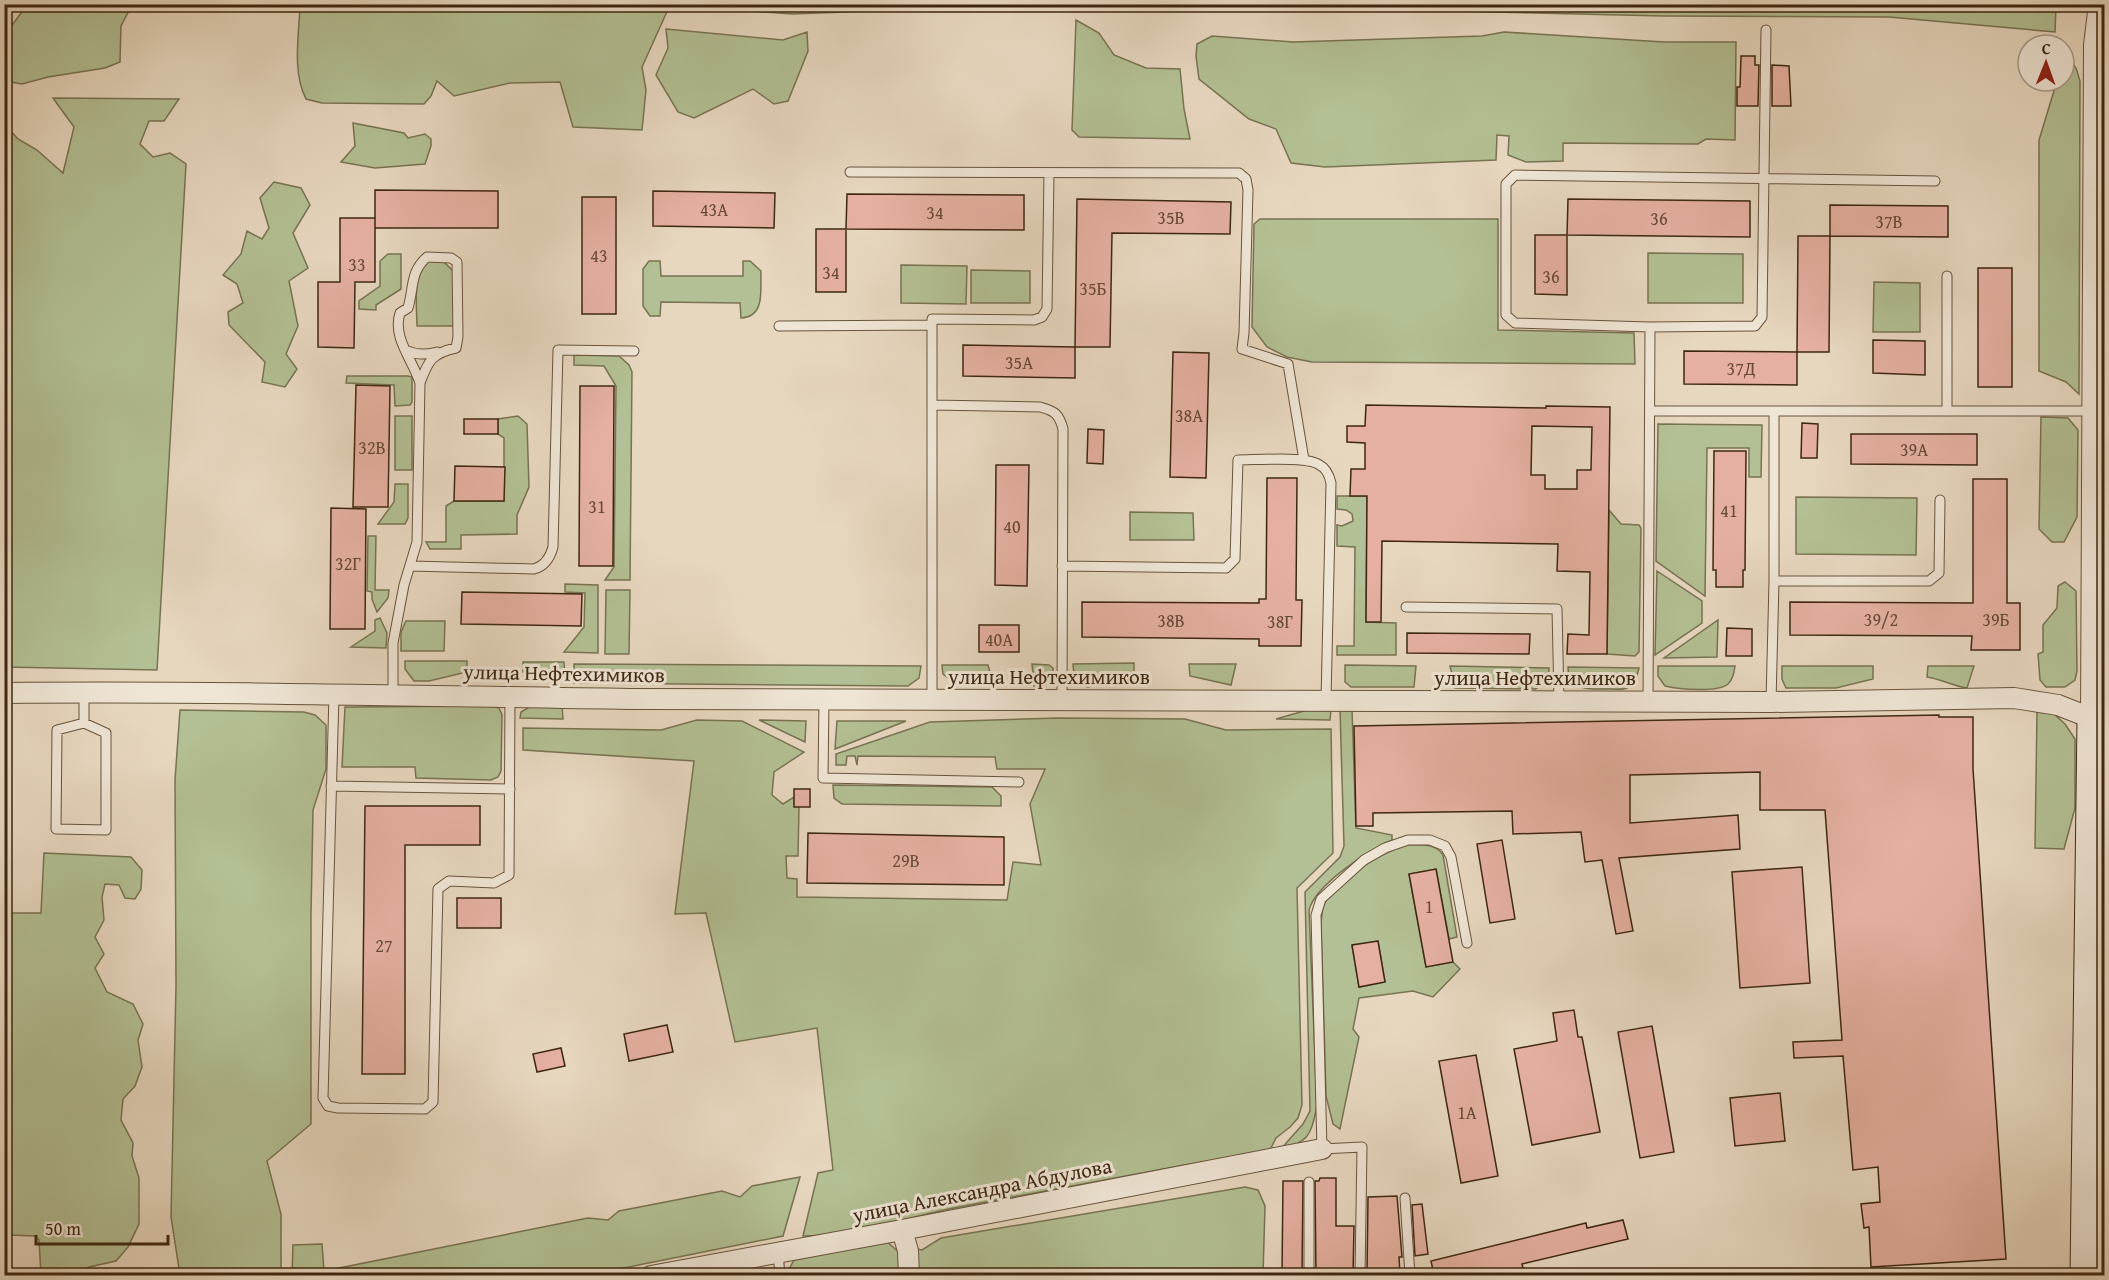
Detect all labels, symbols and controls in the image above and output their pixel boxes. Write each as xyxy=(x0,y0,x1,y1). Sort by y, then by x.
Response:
north arrow xyxy=(2016,33,2076,93)
text: С xyxy=(2042,36,2051,60)
house number: 43А xyxy=(700,196,728,223)
house number: 34 xyxy=(926,199,944,226)
house number: 35В xyxy=(1157,204,1185,231)
house number: 36 xyxy=(1650,205,1668,232)
house number: 37В xyxy=(1875,208,1903,235)
house number: 43 xyxy=(590,242,608,269)
house number: 33 xyxy=(348,251,366,278)
house number: 34 xyxy=(822,259,840,286)
house number: 36 xyxy=(1542,263,1560,290)
house number: 35Б xyxy=(1079,275,1107,302)
house number: 35А xyxy=(1005,349,1033,376)
house number: 37Д xyxy=(1727,355,1755,382)
house number: 38А xyxy=(1175,402,1203,429)
house number: 32В xyxy=(358,434,386,461)
house number: 39А xyxy=(1900,436,1928,463)
house number: 31 xyxy=(588,493,606,520)
house number: 41 xyxy=(1720,497,1738,524)
house number: 40 xyxy=(1003,513,1021,540)
house number: 32Г xyxy=(335,550,361,577)
house number: 39/2 xyxy=(1864,606,1898,633)
house number: 39Б xyxy=(1982,606,2010,633)
house number: 38В xyxy=(1157,607,1185,634)
house number: 38Г xyxy=(1267,608,1293,635)
house number: 40А xyxy=(985,626,1013,653)
street label: улица Нефтехимиков xyxy=(462,656,665,690)
street label: улица Нефтехимиков xyxy=(947,661,1150,692)
street label: улица Нефтехимиков xyxy=(1433,662,1636,693)
house number: 29В xyxy=(892,847,920,874)
house number: 1 xyxy=(1425,893,1433,920)
house number: 27 xyxy=(375,932,393,959)
house number: 1А xyxy=(1457,1099,1477,1126)
street label: улица Александра Абдулова xyxy=(849,1150,1114,1231)
scale bar xyxy=(36,1208,168,1246)
text: 50 m xyxy=(45,1215,81,1242)

